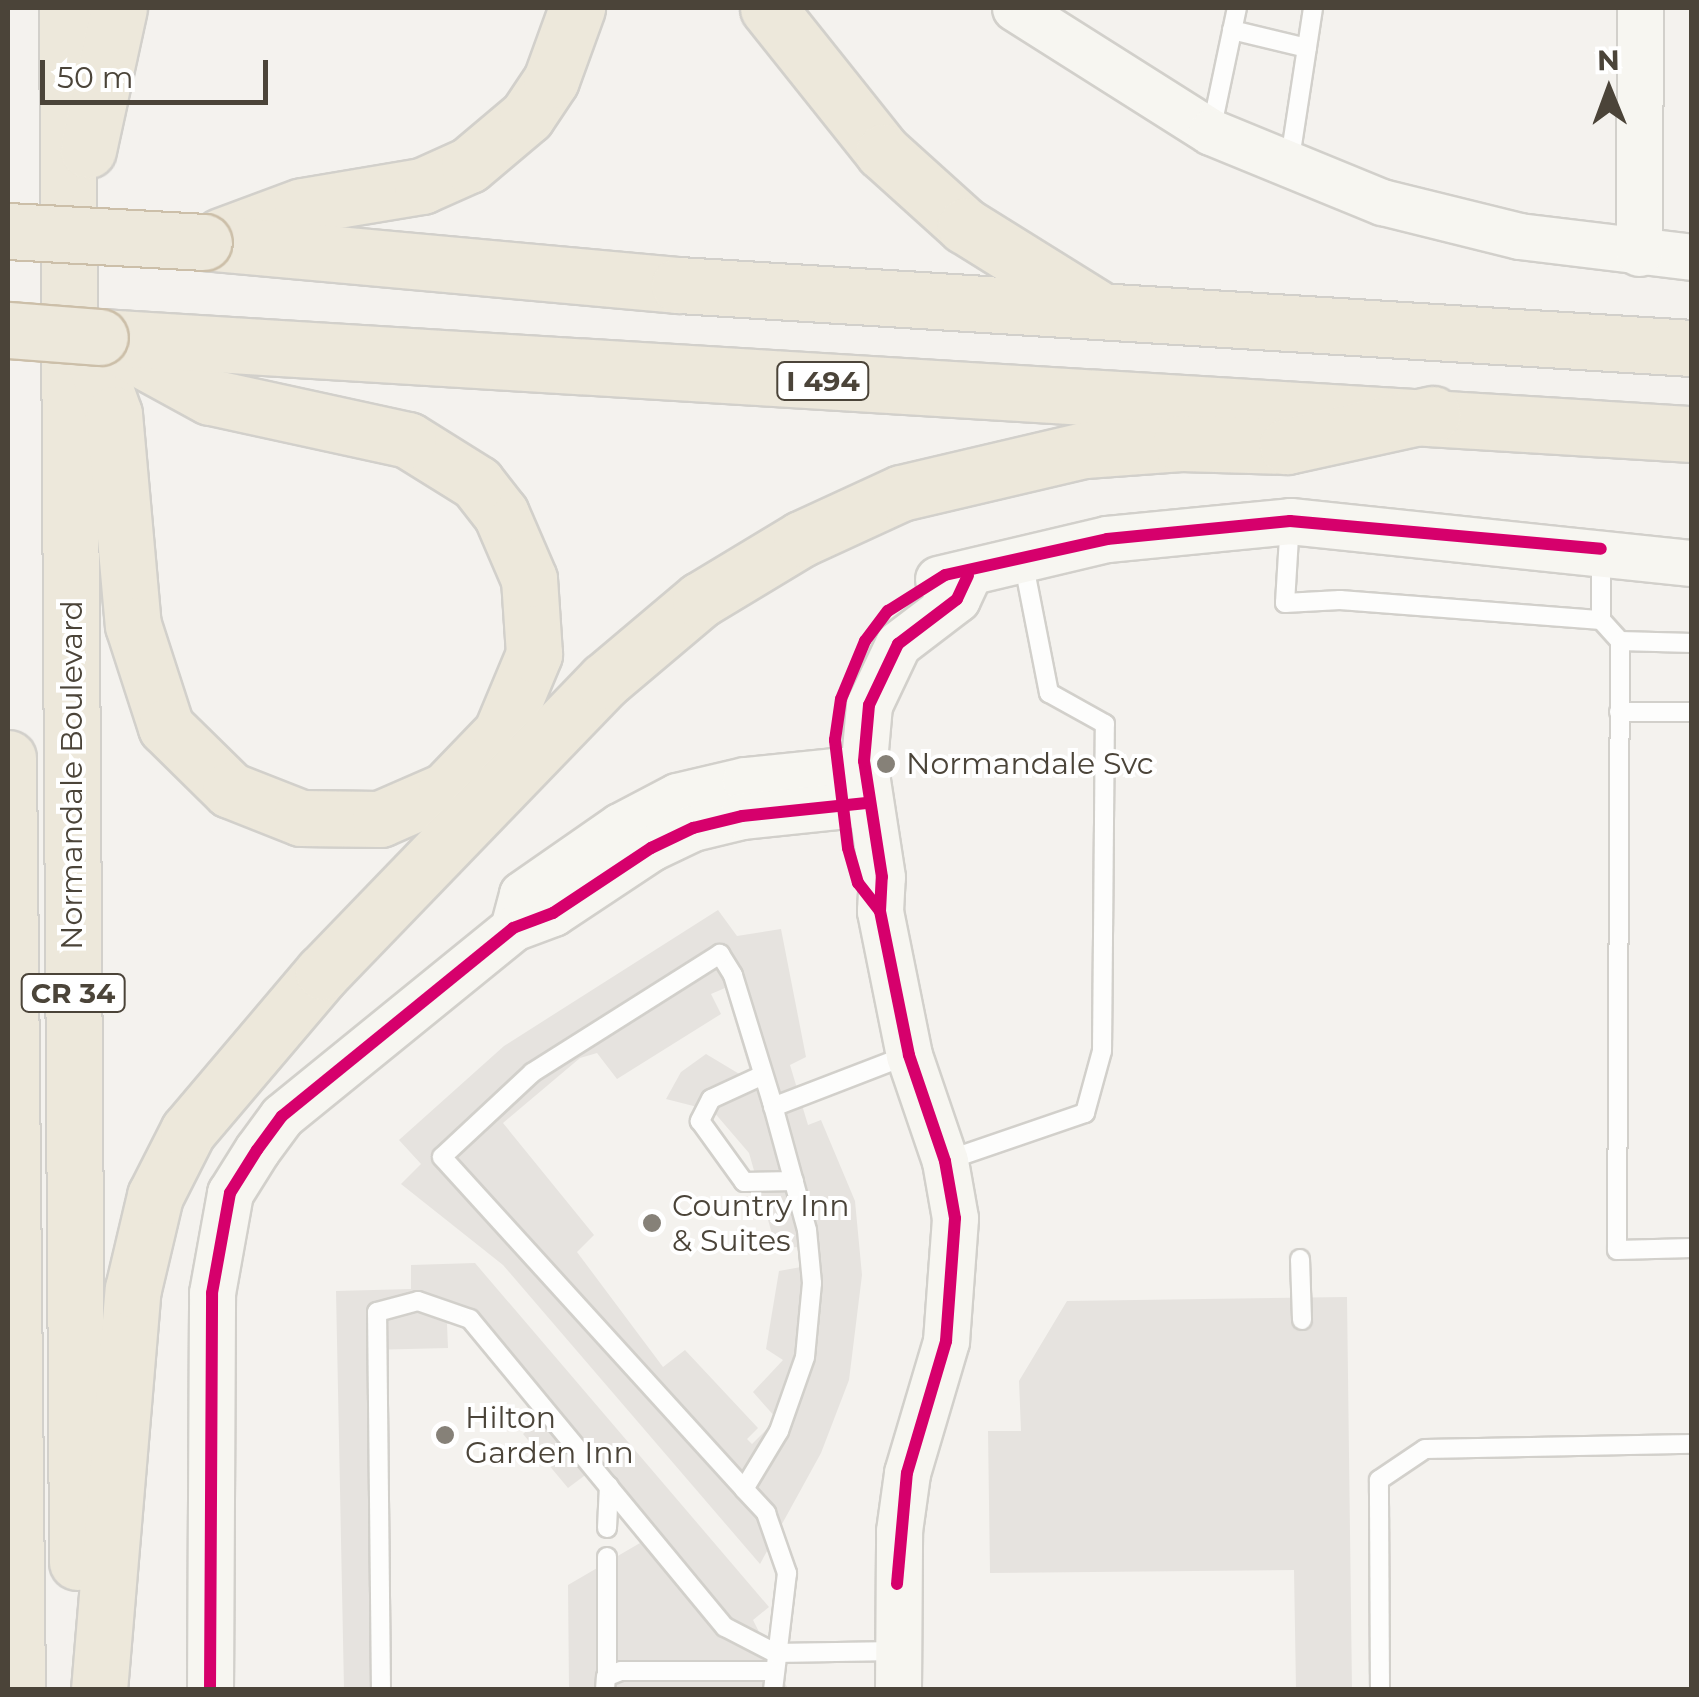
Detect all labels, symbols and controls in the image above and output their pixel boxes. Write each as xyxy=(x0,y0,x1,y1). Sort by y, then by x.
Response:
scale bar xyxy=(45,40,272,102)
north arrow xyxy=(1559,40,1659,140)
text: N xyxy=(1597,43,1620,77)
text: 50 m xyxy=(57,59,134,96)
road number: I 494 xyxy=(776,358,870,404)
street label: Normandale Boulevard xyxy=(54,600,90,950)
place label: Normandale Svc xyxy=(906,746,1154,782)
marker: Normandale Svc xyxy=(875,753,897,775)
road number: CR 34 xyxy=(20,970,126,1016)
place label: Country Inn & Suites xyxy=(672,1188,850,1258)
marker: Country Inn & Suites xyxy=(641,1212,663,1234)
place label: Hilton Garden Inn xyxy=(465,1400,634,1470)
marker: Hilton Garden Inn xyxy=(434,1424,456,1446)

